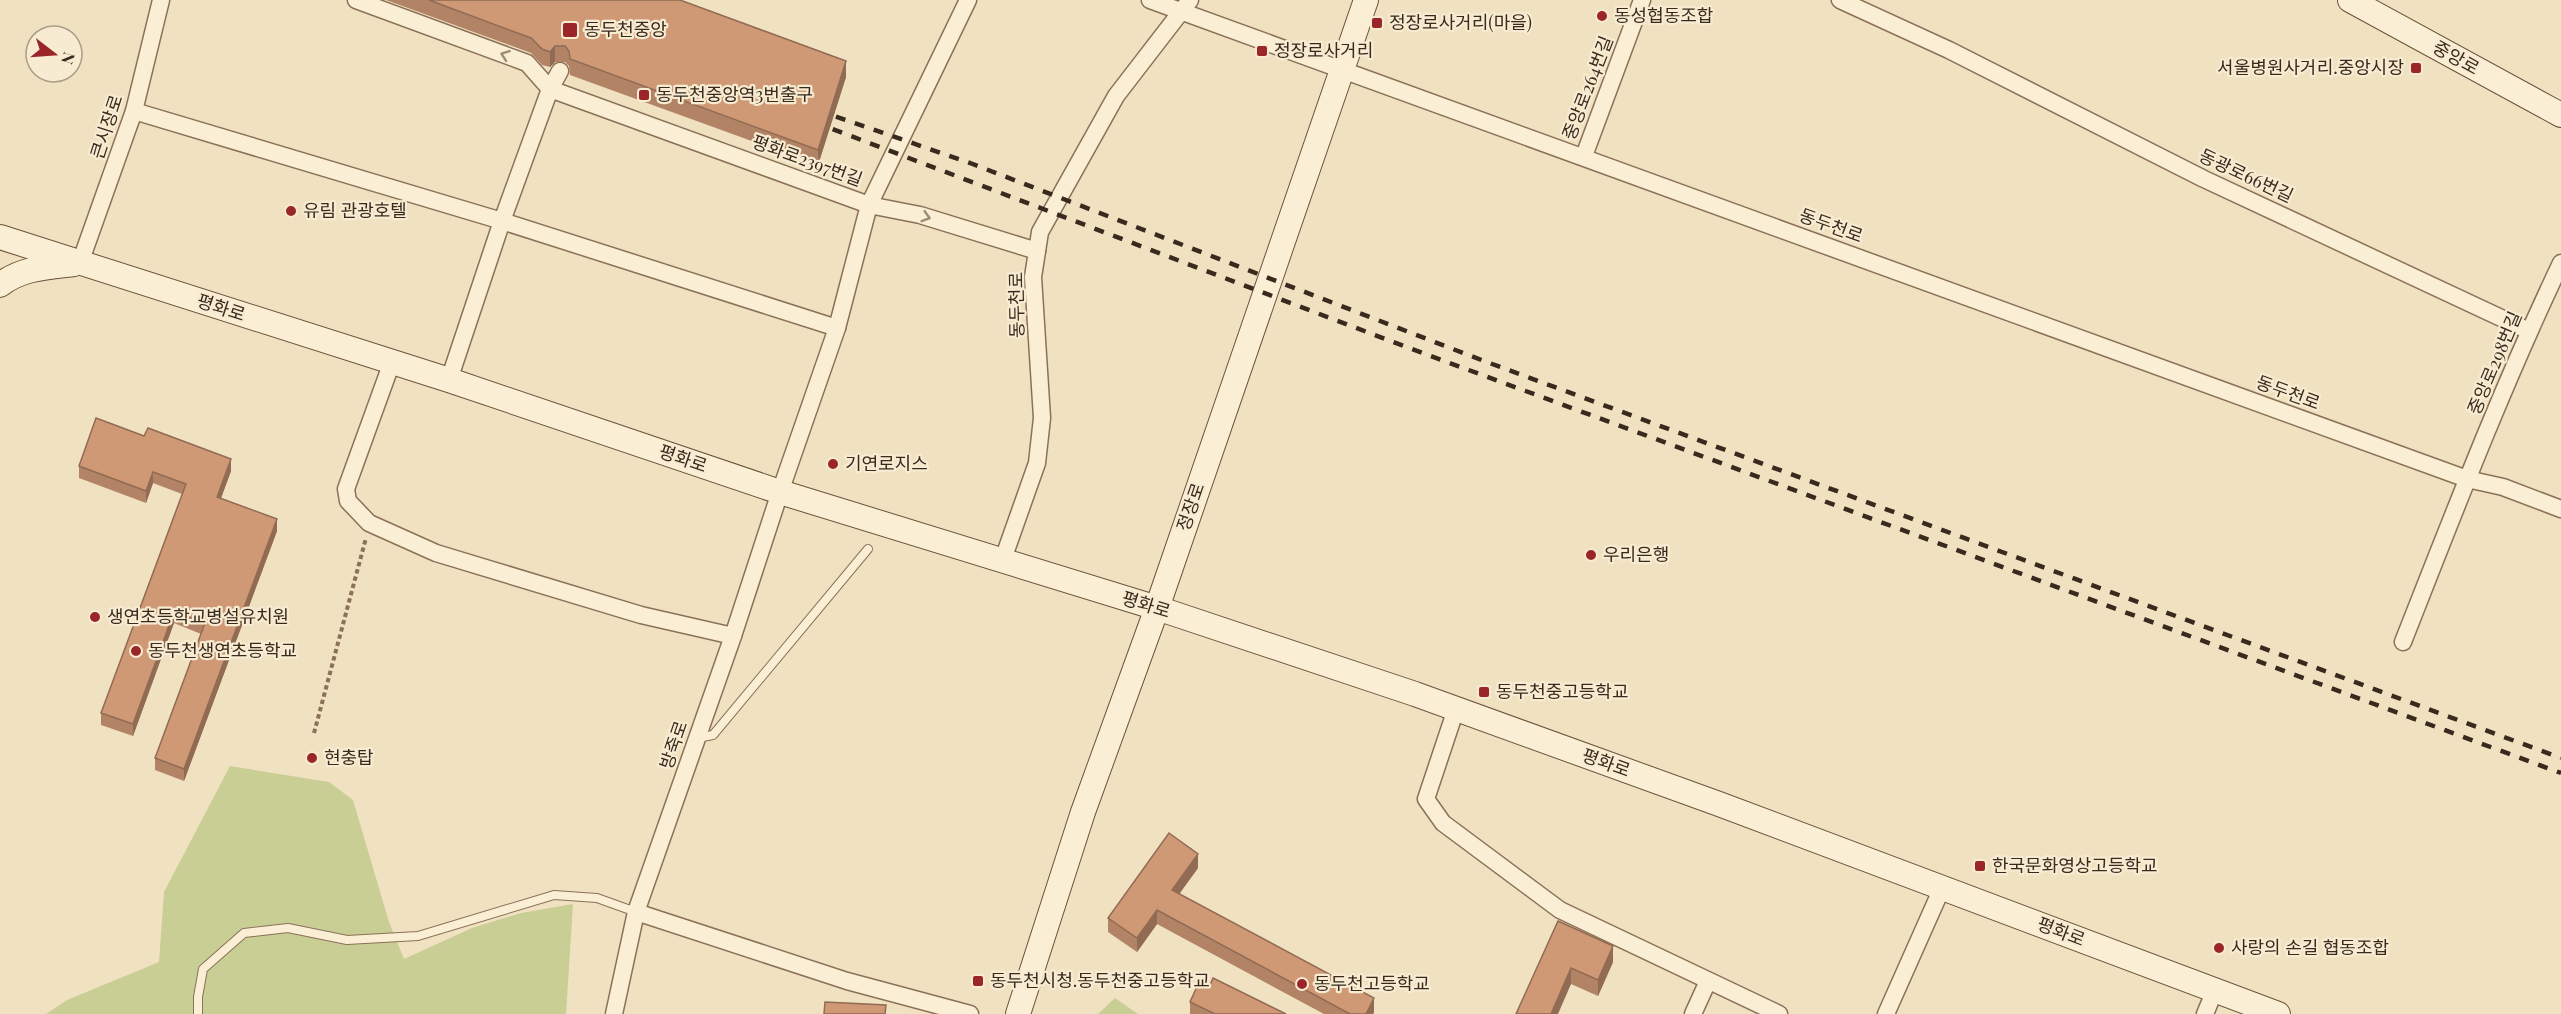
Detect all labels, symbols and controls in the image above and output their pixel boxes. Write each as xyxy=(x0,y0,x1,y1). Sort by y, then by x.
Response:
place label: 동성협동조합 xyxy=(1614,3,1713,27)
marker: 동성협동조합 xyxy=(1595,9,1609,23)
place label: 정장로사거리(마을) xyxy=(1389,10,1532,34)
marker: 정장로사거리(마을) xyxy=(1370,16,1384,30)
place label: 동두천중앙 xyxy=(584,17,667,41)
marker: 동두천중앙 xyxy=(561,21,579,39)
north arrow xyxy=(24,24,84,84)
street label: 중앙로264번길 xyxy=(1556,32,1618,143)
street label: 중앙로 xyxy=(2429,35,2484,80)
place label: 정장로사거리 xyxy=(1274,38,1373,62)
marker: 정장로사거리 xyxy=(1255,44,1269,58)
text: N xyxy=(57,50,81,68)
one-way arrow xyxy=(500,50,511,62)
place label: 서울병원사거리.중앙시장 xyxy=(2217,55,2404,79)
marker: 서울병원사거리.중앙시장 xyxy=(2409,61,2423,75)
place label: 동두천중앙역3번출구 xyxy=(656,82,813,106)
marker: 동두천중앙역3번출구 xyxy=(637,88,651,102)
street label: 큰시장로 xyxy=(84,91,128,162)
street label: 평화로2397번길 xyxy=(749,129,866,191)
street label: 동광로66번길 xyxy=(2195,143,2297,207)
place label: 유림 관광호텔 xyxy=(303,198,407,222)
street label: 동두천로 xyxy=(1796,202,1867,248)
marker: 유림 관광호텔 xyxy=(284,204,298,218)
one-way arrow xyxy=(921,210,931,222)
street label: 동두천로 xyxy=(1003,272,1029,338)
street label: 평화로 xyxy=(194,288,249,326)
street label: 중앙로298번길 xyxy=(2462,307,2527,418)
street label: 동두천로 xyxy=(2253,369,2324,415)
street label: 평화로 xyxy=(656,439,711,477)
place label: 기연로지스 xyxy=(845,451,928,475)
marker: 기연로지스 xyxy=(826,457,840,471)
street label: 정장로 xyxy=(1171,479,1209,534)
place label: 우리은행 xyxy=(1603,542,1669,566)
marker: 우리은행 xyxy=(1584,548,1598,562)
street label: 평화로 xyxy=(1119,585,1174,623)
place label: 생연초등학교병설유치원 xyxy=(107,604,289,628)
marker: 생연초등학교병설유치원 xyxy=(88,610,102,624)
place label: 동두천생연초등학교 xyxy=(148,638,297,662)
marker: 동두천생연초등학교 xyxy=(129,644,143,658)
place label: 동두천중고등학교 xyxy=(1496,679,1628,703)
marker: 동두천중고등학교 xyxy=(1477,685,1491,699)
street label: 방죽로 xyxy=(654,717,692,772)
street label: 평화로 xyxy=(1579,742,1634,782)
place label: 현충탑 xyxy=(324,745,374,769)
marker: 현충탑 xyxy=(305,751,319,765)
place label: 한국문화영상고등학교 xyxy=(1992,853,2158,877)
marker: 한국문화영상고등학교 xyxy=(1973,859,1987,873)
street label: 평화로 xyxy=(2034,911,2089,951)
place label: 사랑의 손길 협동조합 xyxy=(2231,935,2389,959)
marker: 사랑의 손길 협동조합 xyxy=(2212,941,2226,955)
place label: 동두천시청.동두천중고등학교 xyxy=(990,968,1210,992)
place label: 동두천고등학교 xyxy=(1314,971,1430,995)
marker: 동두천시청.동두천중고등학교 xyxy=(971,974,985,988)
marker: 동두천고등학교 xyxy=(1295,977,1309,991)

